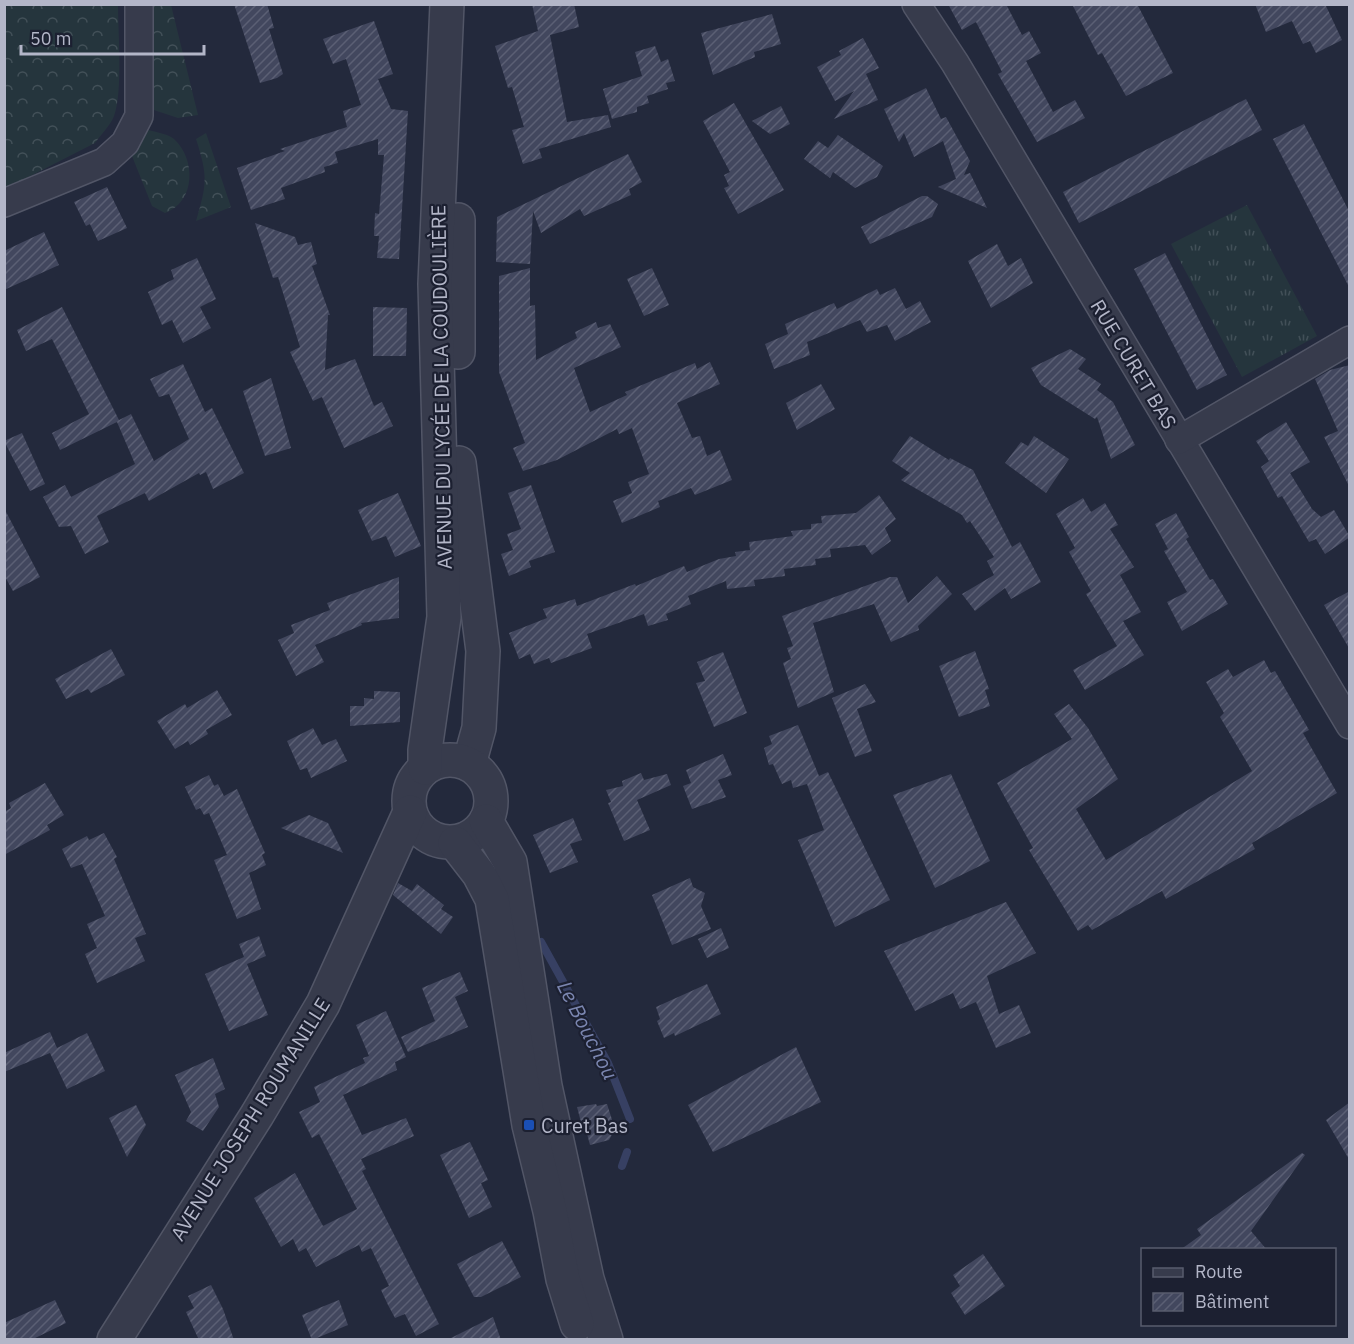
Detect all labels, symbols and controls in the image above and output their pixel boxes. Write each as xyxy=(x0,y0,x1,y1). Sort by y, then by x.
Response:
scale bar xyxy=(21,18,204,56)
text: 50 m xyxy=(30,27,72,50)
street label: AVENUE DU LYCÉE DE LA COUDOULIÈRE xyxy=(424,204,458,570)
street label: RUE CURET BAS xyxy=(1085,294,1183,434)
water label: Le Bouchou xyxy=(551,976,625,1084)
street label: AVENUE JOSEPH ROUMANILLE xyxy=(164,992,336,1246)
place label: Curet Bas xyxy=(541,1112,628,1139)
marker: Curet Bas xyxy=(522,1118,536,1132)
legend xyxy=(1141,1248,1336,1326)
text: Route xyxy=(1195,1260,1243,1283)
text: Bâtiment xyxy=(1195,1290,1269,1313)

